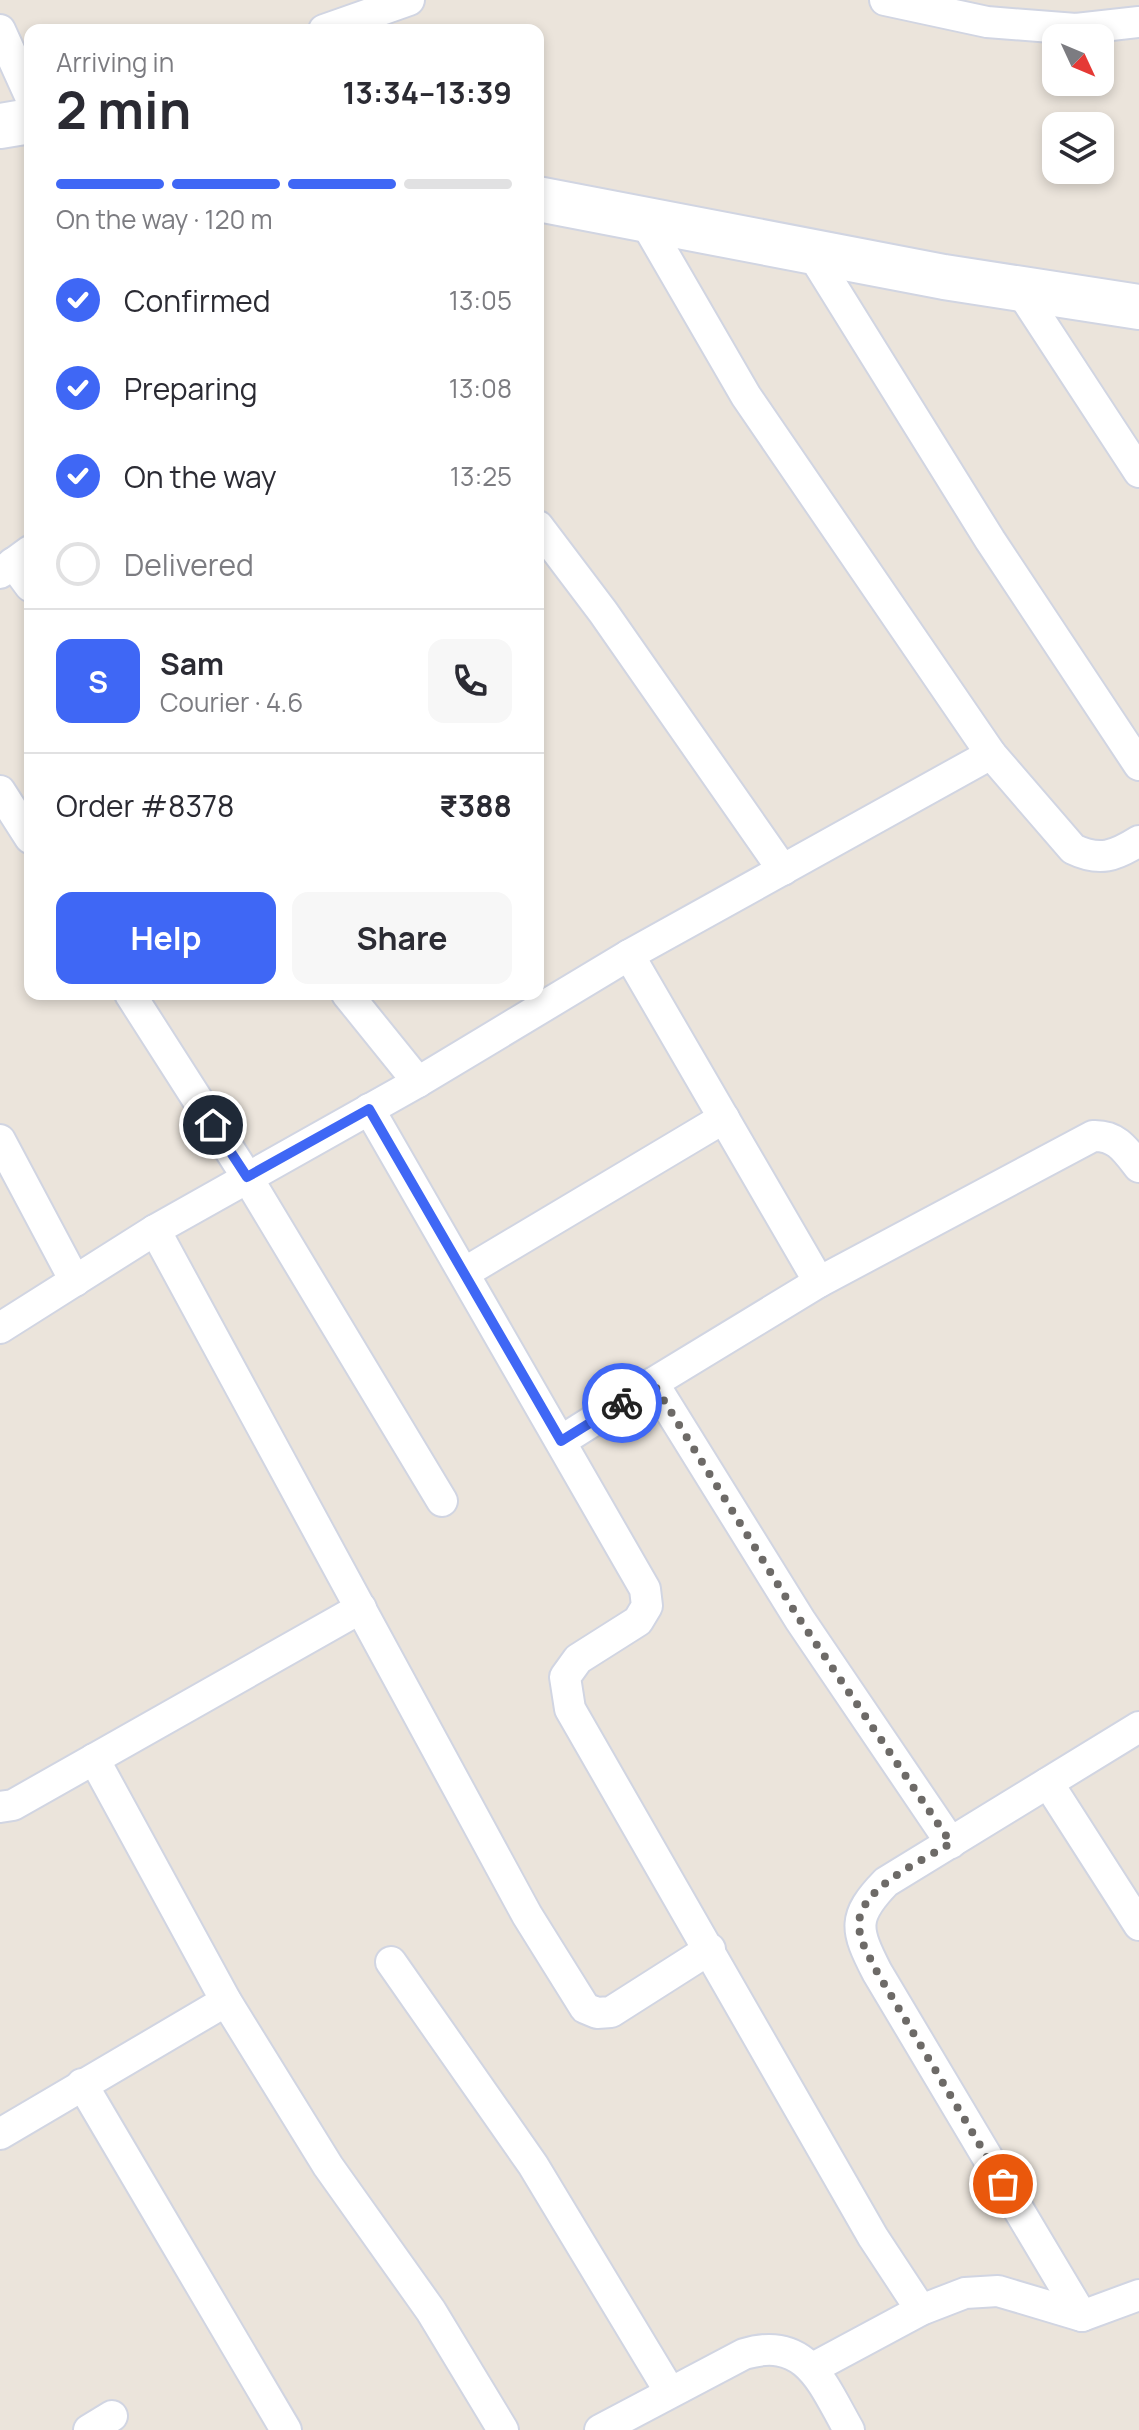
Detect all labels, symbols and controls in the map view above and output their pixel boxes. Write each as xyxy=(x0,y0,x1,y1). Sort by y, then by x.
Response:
north arrow xyxy=(1042,24,1114,96)
map controls xyxy=(1042,24,1114,184)
text: Arriving in xyxy=(56,44,174,80)
text: 13:34–13:39 xyxy=(342,72,512,113)
text: 2 min xyxy=(56,74,191,145)
button: layers xyxy=(1042,112,1114,184)
text: On the way · 120 m xyxy=(56,201,273,237)
icon: check xyxy=(56,278,100,322)
text: Confirmed xyxy=(124,280,271,321)
text: 13:05 xyxy=(449,282,512,318)
icon: check xyxy=(56,366,100,410)
text: Preparing xyxy=(124,368,258,409)
text: 13:08 xyxy=(449,370,512,406)
icon: check xyxy=(56,454,100,498)
text: On the way xyxy=(124,456,277,497)
text: 13:25 xyxy=(450,458,512,494)
text: Delivered xyxy=(124,544,254,585)
button: phone xyxy=(428,639,512,723)
text: Sam xyxy=(160,643,224,684)
text: S xyxy=(88,661,108,702)
text: Courier · 4.6 xyxy=(160,684,303,720)
text: Order #8378 xyxy=(56,785,234,826)
text: ₹388 xyxy=(439,785,512,826)
button: Help xyxy=(56,892,276,984)
button: Share xyxy=(292,892,512,984)
pin xyxy=(179,1091,247,1159)
icon: home xyxy=(191,1103,235,1147)
courier xyxy=(582,1363,662,1443)
icon: bike xyxy=(600,1381,644,1425)
pin xyxy=(969,2150,1037,2218)
icon: bag xyxy=(981,2162,1025,2206)

